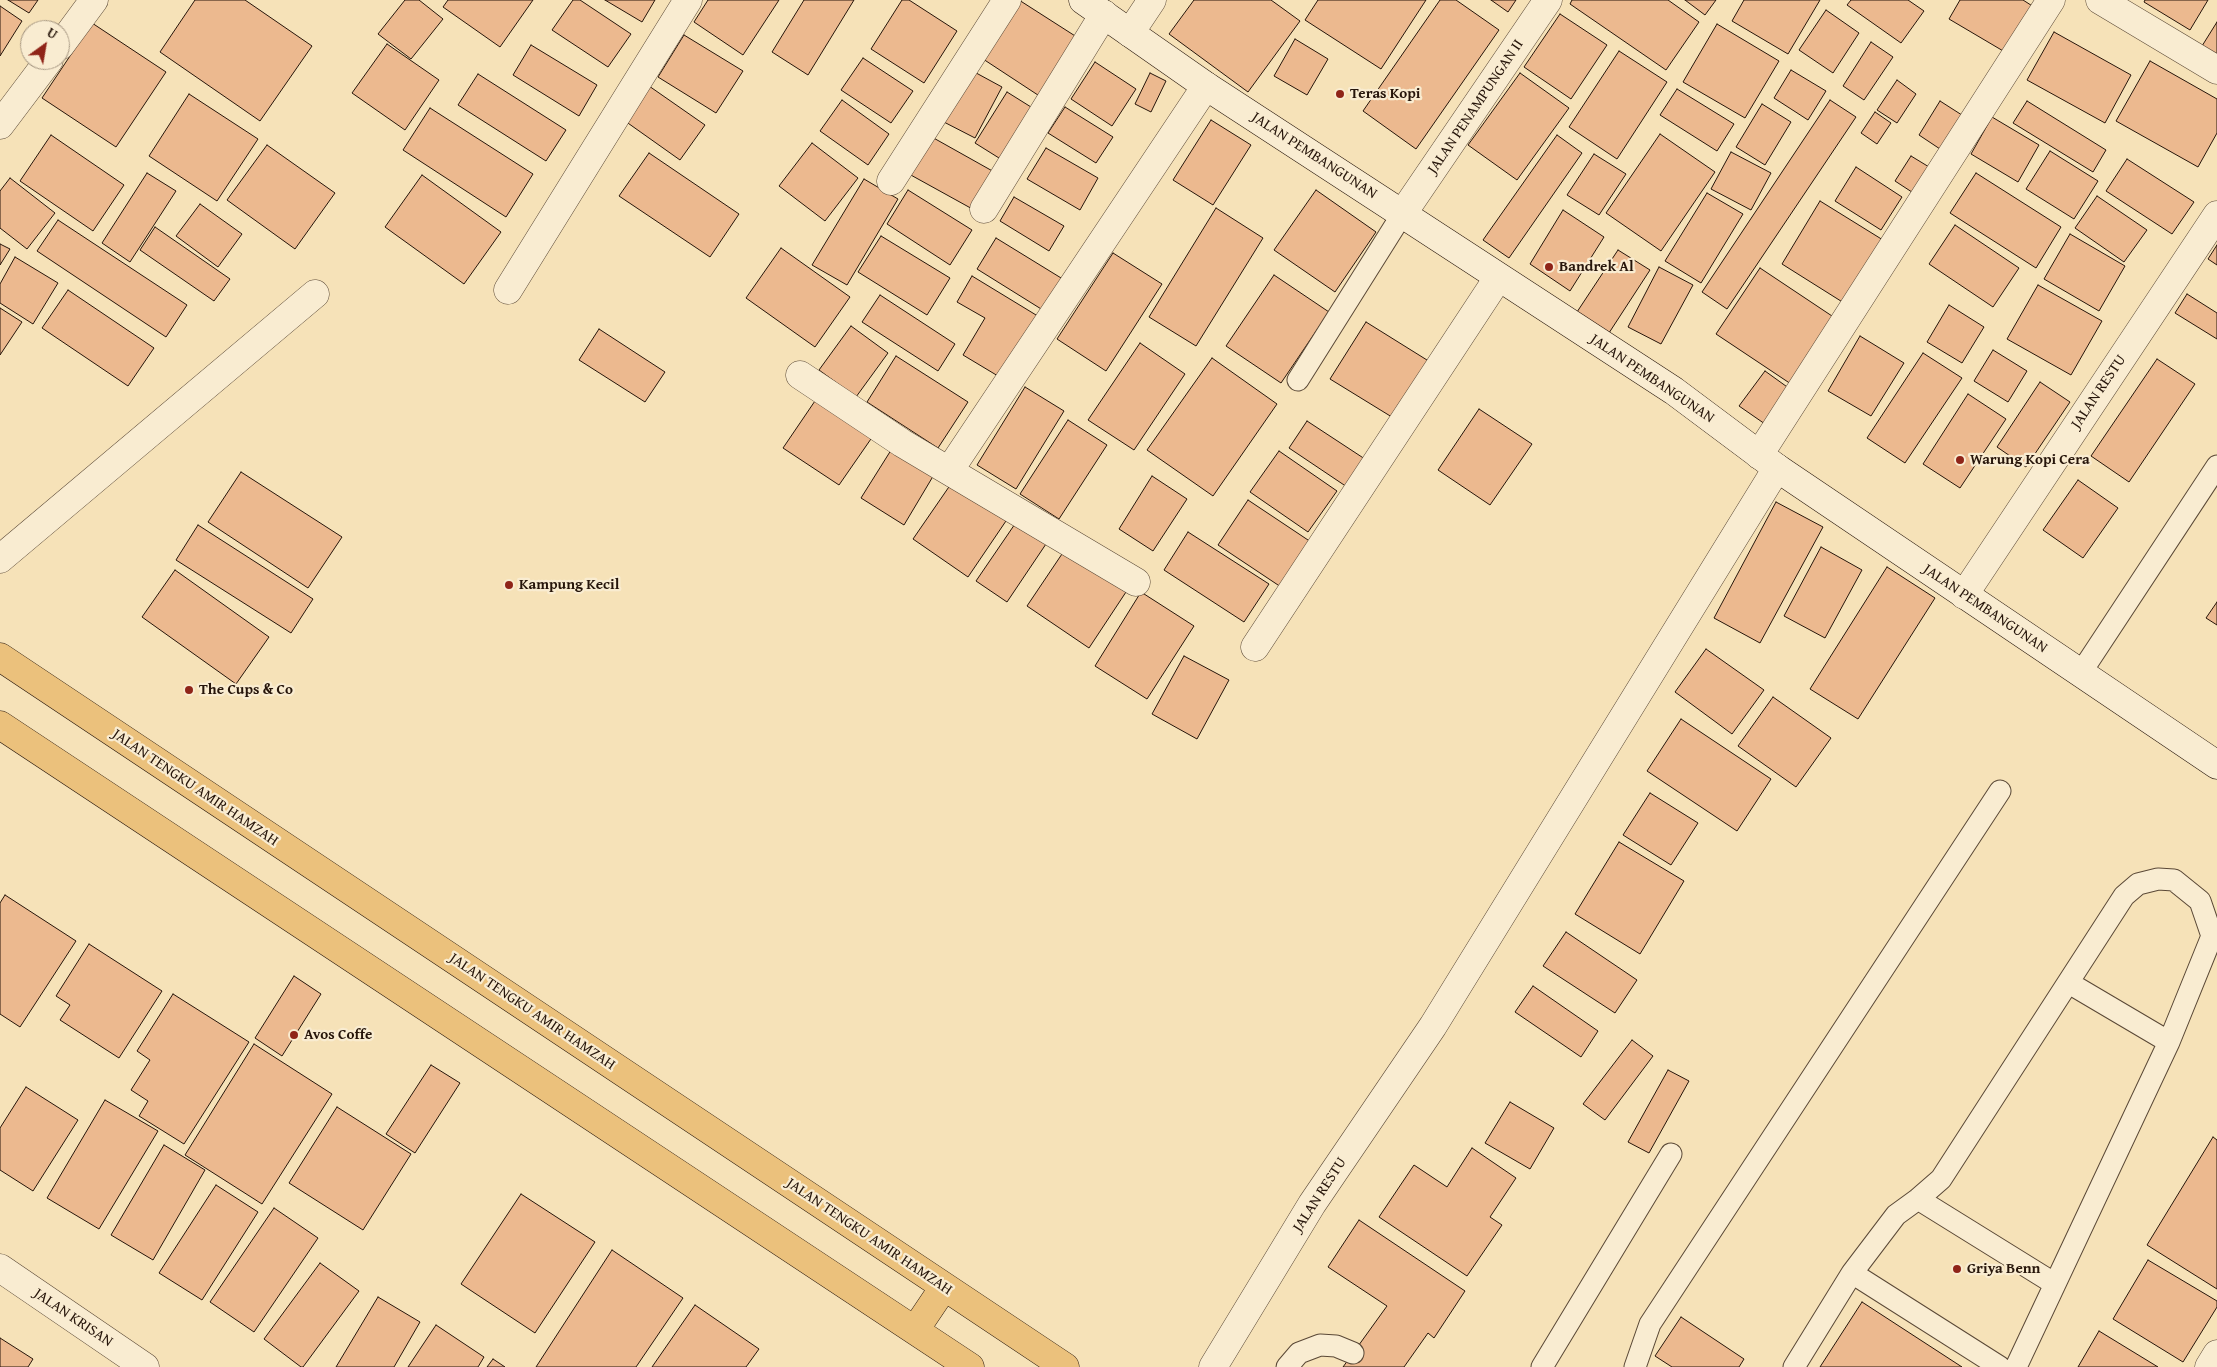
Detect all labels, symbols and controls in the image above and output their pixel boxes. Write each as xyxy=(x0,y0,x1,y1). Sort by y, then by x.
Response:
north arrow xyxy=(20,20,70,70)
text: U xyxy=(43,22,62,44)
street label: JALAN PENAMPUNGAN II xyxy=(1424,36,1528,178)
place label: Teras Kopi xyxy=(1350,85,1420,103)
marker: Teras Kopi xyxy=(1334,88,1346,100)
street label: JALAN PEMBANGUNAN xyxy=(1248,109,1380,203)
place label: Bandrek Al xyxy=(1559,258,1634,276)
marker: Bandrek Al xyxy=(1543,261,1555,273)
street label: JALAN PEMBANGUNAN xyxy=(1586,331,1718,427)
street label: JALAN RESTU xyxy=(2068,352,2130,432)
place label: Warung Kopi Cera xyxy=(1970,451,2090,469)
marker: Warung Kopi Cera xyxy=(1954,454,1966,466)
street label: JALAN PEMBANGUNAN xyxy=(1919,561,2051,657)
place label: Kampung Kecil xyxy=(519,576,619,594)
marker: Kampung Kecil xyxy=(503,579,515,591)
place label: The Cups & Co xyxy=(199,681,293,699)
marker: The Cups & Co xyxy=(183,684,195,696)
street label: JALAN TENGKU AMIR HAMZAH xyxy=(109,726,281,850)
street label: JALAN TENGKU AMIR HAMZAH xyxy=(446,950,618,1074)
place label: Avos Coffe xyxy=(304,1026,372,1044)
marker: Avos Coffe xyxy=(288,1029,300,1041)
street label: JALAN RESTU xyxy=(1289,1154,1351,1236)
street label: JALAN TENGKU AMIR HAMZAH xyxy=(783,1175,955,1299)
place label: Griya Benn xyxy=(1967,1260,2040,1278)
marker: Griya Benn xyxy=(1951,1263,1963,1275)
street label: JALAN KRISAN xyxy=(30,1285,116,1351)

